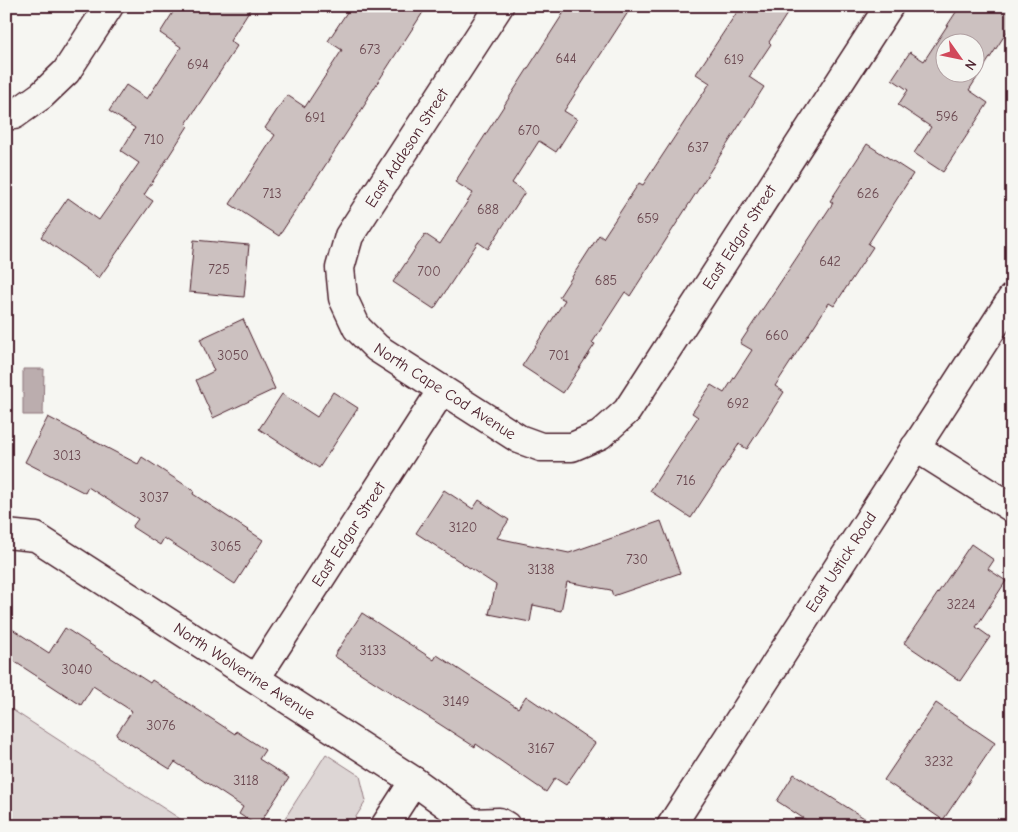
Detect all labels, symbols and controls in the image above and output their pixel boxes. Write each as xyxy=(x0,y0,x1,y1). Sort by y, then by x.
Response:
north arrow xyxy=(936,32,986,82)
house number: 673 xyxy=(359,41,381,58)
house number: 644 xyxy=(555,50,577,67)
house number: 619 xyxy=(724,51,744,68)
house number: 694 xyxy=(187,56,209,73)
text: N xyxy=(961,56,980,73)
street label: East Addeson Street xyxy=(362,85,452,211)
house number: 596 xyxy=(936,108,958,125)
house number: 691 xyxy=(305,109,325,126)
house number: 670 xyxy=(518,122,540,139)
house number: 710 xyxy=(144,131,164,148)
house number: 637 xyxy=(687,139,709,156)
street label: East Edgar Street xyxy=(699,181,780,293)
house number: 713 xyxy=(262,185,282,202)
house number: 626 xyxy=(857,185,879,202)
house number: 688 xyxy=(477,201,499,218)
house number: 659 xyxy=(637,210,659,227)
house number: 642 xyxy=(819,253,841,270)
house number: 725 xyxy=(208,261,230,278)
house number: 700 xyxy=(417,263,441,280)
house number: 685 xyxy=(595,272,617,289)
house number: 660 xyxy=(765,327,789,344)
street label: North Cape Cod Avenue xyxy=(371,339,519,444)
house number: 3050 xyxy=(217,347,249,364)
house number: 701 xyxy=(549,347,569,364)
house number: 692 xyxy=(727,395,749,412)
house number: 3013 xyxy=(53,447,81,464)
house number: 716 xyxy=(676,472,696,489)
street label: East Edgar Street xyxy=(308,478,389,590)
house number: 3037 xyxy=(139,489,169,506)
street label: East Ustick Road xyxy=(802,509,880,616)
house number: 3120 xyxy=(449,519,477,536)
house number: 3065 xyxy=(211,538,241,555)
house number: 730 xyxy=(626,551,648,568)
house number: 3138 xyxy=(528,561,554,578)
house number: 3224 xyxy=(947,596,975,613)
street label: North Wolverine Avenue xyxy=(170,619,318,724)
house number: 3133 xyxy=(360,642,386,659)
house number: 3040 xyxy=(62,661,92,678)
house number: 3149 xyxy=(443,693,469,710)
house number: 3076 xyxy=(146,717,176,734)
house number: 3167 xyxy=(528,740,555,757)
house number: 3232 xyxy=(925,753,953,770)
house number: 3118 xyxy=(233,772,259,789)

